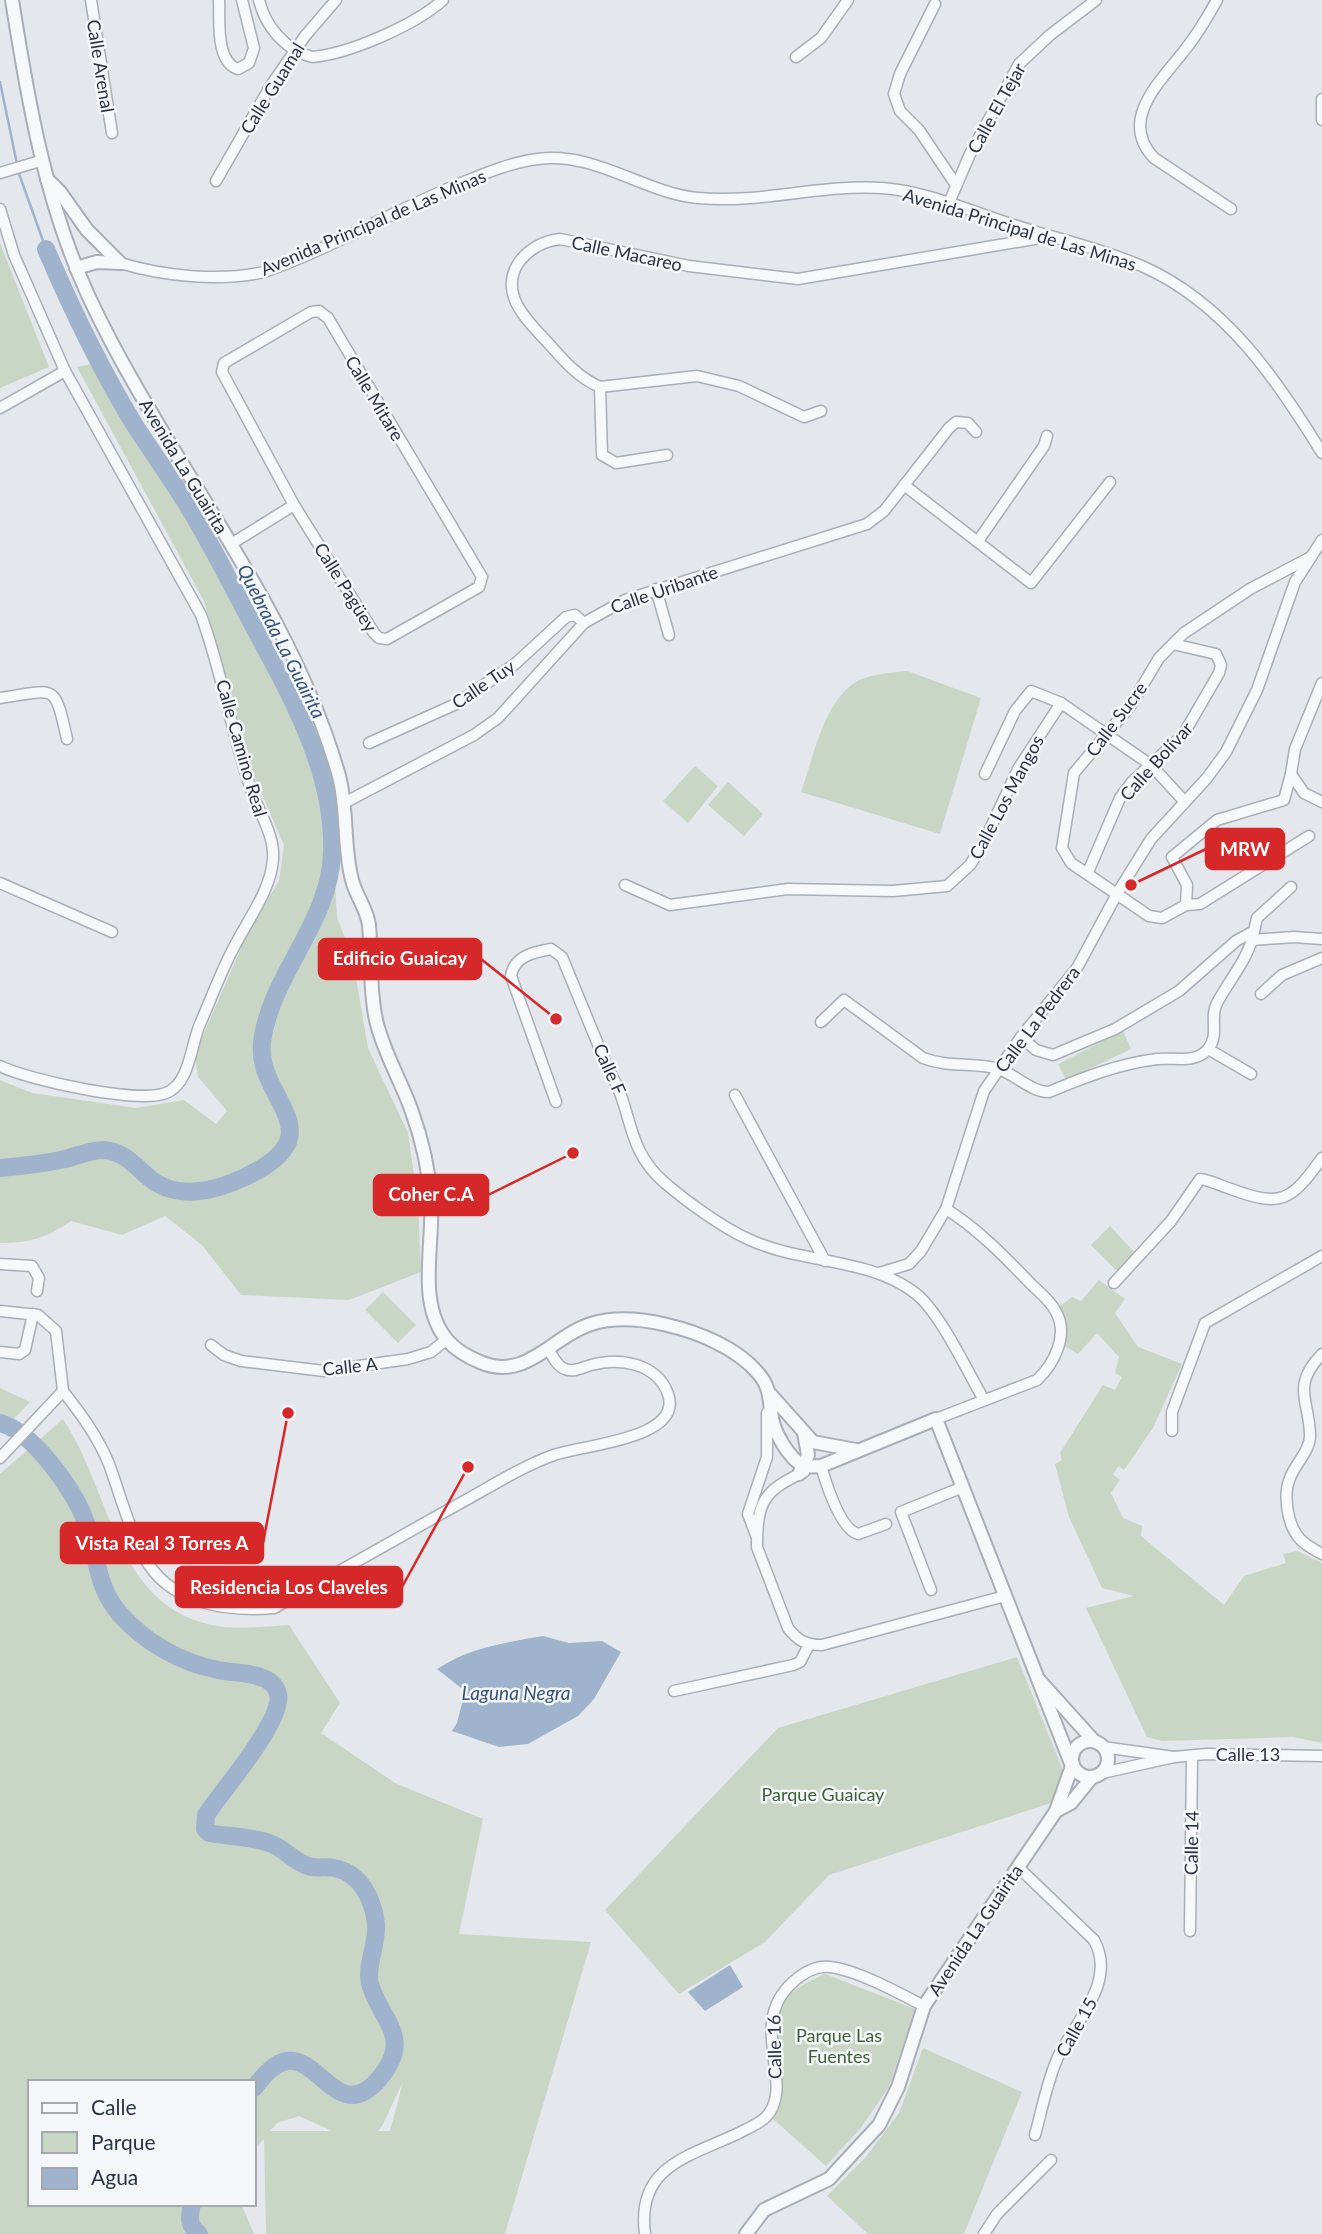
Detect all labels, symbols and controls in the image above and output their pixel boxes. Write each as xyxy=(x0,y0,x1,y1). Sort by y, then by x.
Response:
street label: Calle Arenal xyxy=(83,18,119,114)
street label: Calle Guamal xyxy=(235,38,309,138)
street label: Calle El Tejar xyxy=(962,59,1030,157)
street label: Avenida Principal de Las Minas xyxy=(257,164,489,280)
street label: Avenida Principal de Las Minas xyxy=(901,183,1140,275)
street label: Calle Macareo xyxy=(570,231,684,275)
street label: Calle Mitare xyxy=(341,351,409,445)
street label: Avenida La Guairita xyxy=(135,395,233,537)
street label: Calle Pagüey xyxy=(310,538,382,636)
water label: Quebrada La Guairita xyxy=(233,560,331,722)
street label: Calle Uribante xyxy=(607,560,721,618)
street label: Calle Tuy xyxy=(447,655,519,713)
street label: Calle Camino Real xyxy=(212,677,272,819)
street label: Calle Sucre xyxy=(1081,677,1151,761)
street label: Calle Bolívar xyxy=(1115,717,1197,805)
street label: Calle Los Mangos xyxy=(964,731,1048,863)
callout: MRW xyxy=(1206,829,1284,869)
text: MRW xyxy=(1220,837,1270,860)
callout: Edificio Guaicay xyxy=(319,939,481,979)
text: Edificio Guaicay xyxy=(333,946,468,969)
street label: Calle La Pedrera xyxy=(990,962,1084,1076)
street label: Calle F xyxy=(589,1040,631,1098)
callout: Coher C.A xyxy=(374,1175,488,1215)
text: Coher C.A xyxy=(388,1182,475,1205)
street label: Calle A xyxy=(321,1352,379,1380)
callout: Vista Real 3 Torres A xyxy=(61,1523,263,1563)
text: Vista Real 3 Torres A xyxy=(74,1531,249,1554)
callout: Residencia Los Claveles xyxy=(176,1567,402,1607)
text: Residencia Los Claveles xyxy=(190,1575,388,1598)
water label: Laguna Negra xyxy=(461,1681,571,1704)
street label: Calle 13 xyxy=(1216,1743,1280,1765)
park label: Parque Guaicay xyxy=(762,1783,885,1805)
street label: Calle 14 xyxy=(1179,1811,1203,1875)
street label: Avenida La Guairita xyxy=(923,1860,1027,2000)
street label: Calle 15 xyxy=(1051,1993,1101,2061)
street label: Calle 16 xyxy=(762,2015,786,2079)
park label: Parque Las Fuentes xyxy=(796,2024,882,2067)
legend xyxy=(28,2080,256,2206)
text: Calle xyxy=(91,2094,136,2119)
text: Parque xyxy=(91,2129,156,2154)
text: Agua xyxy=(91,2164,138,2189)

